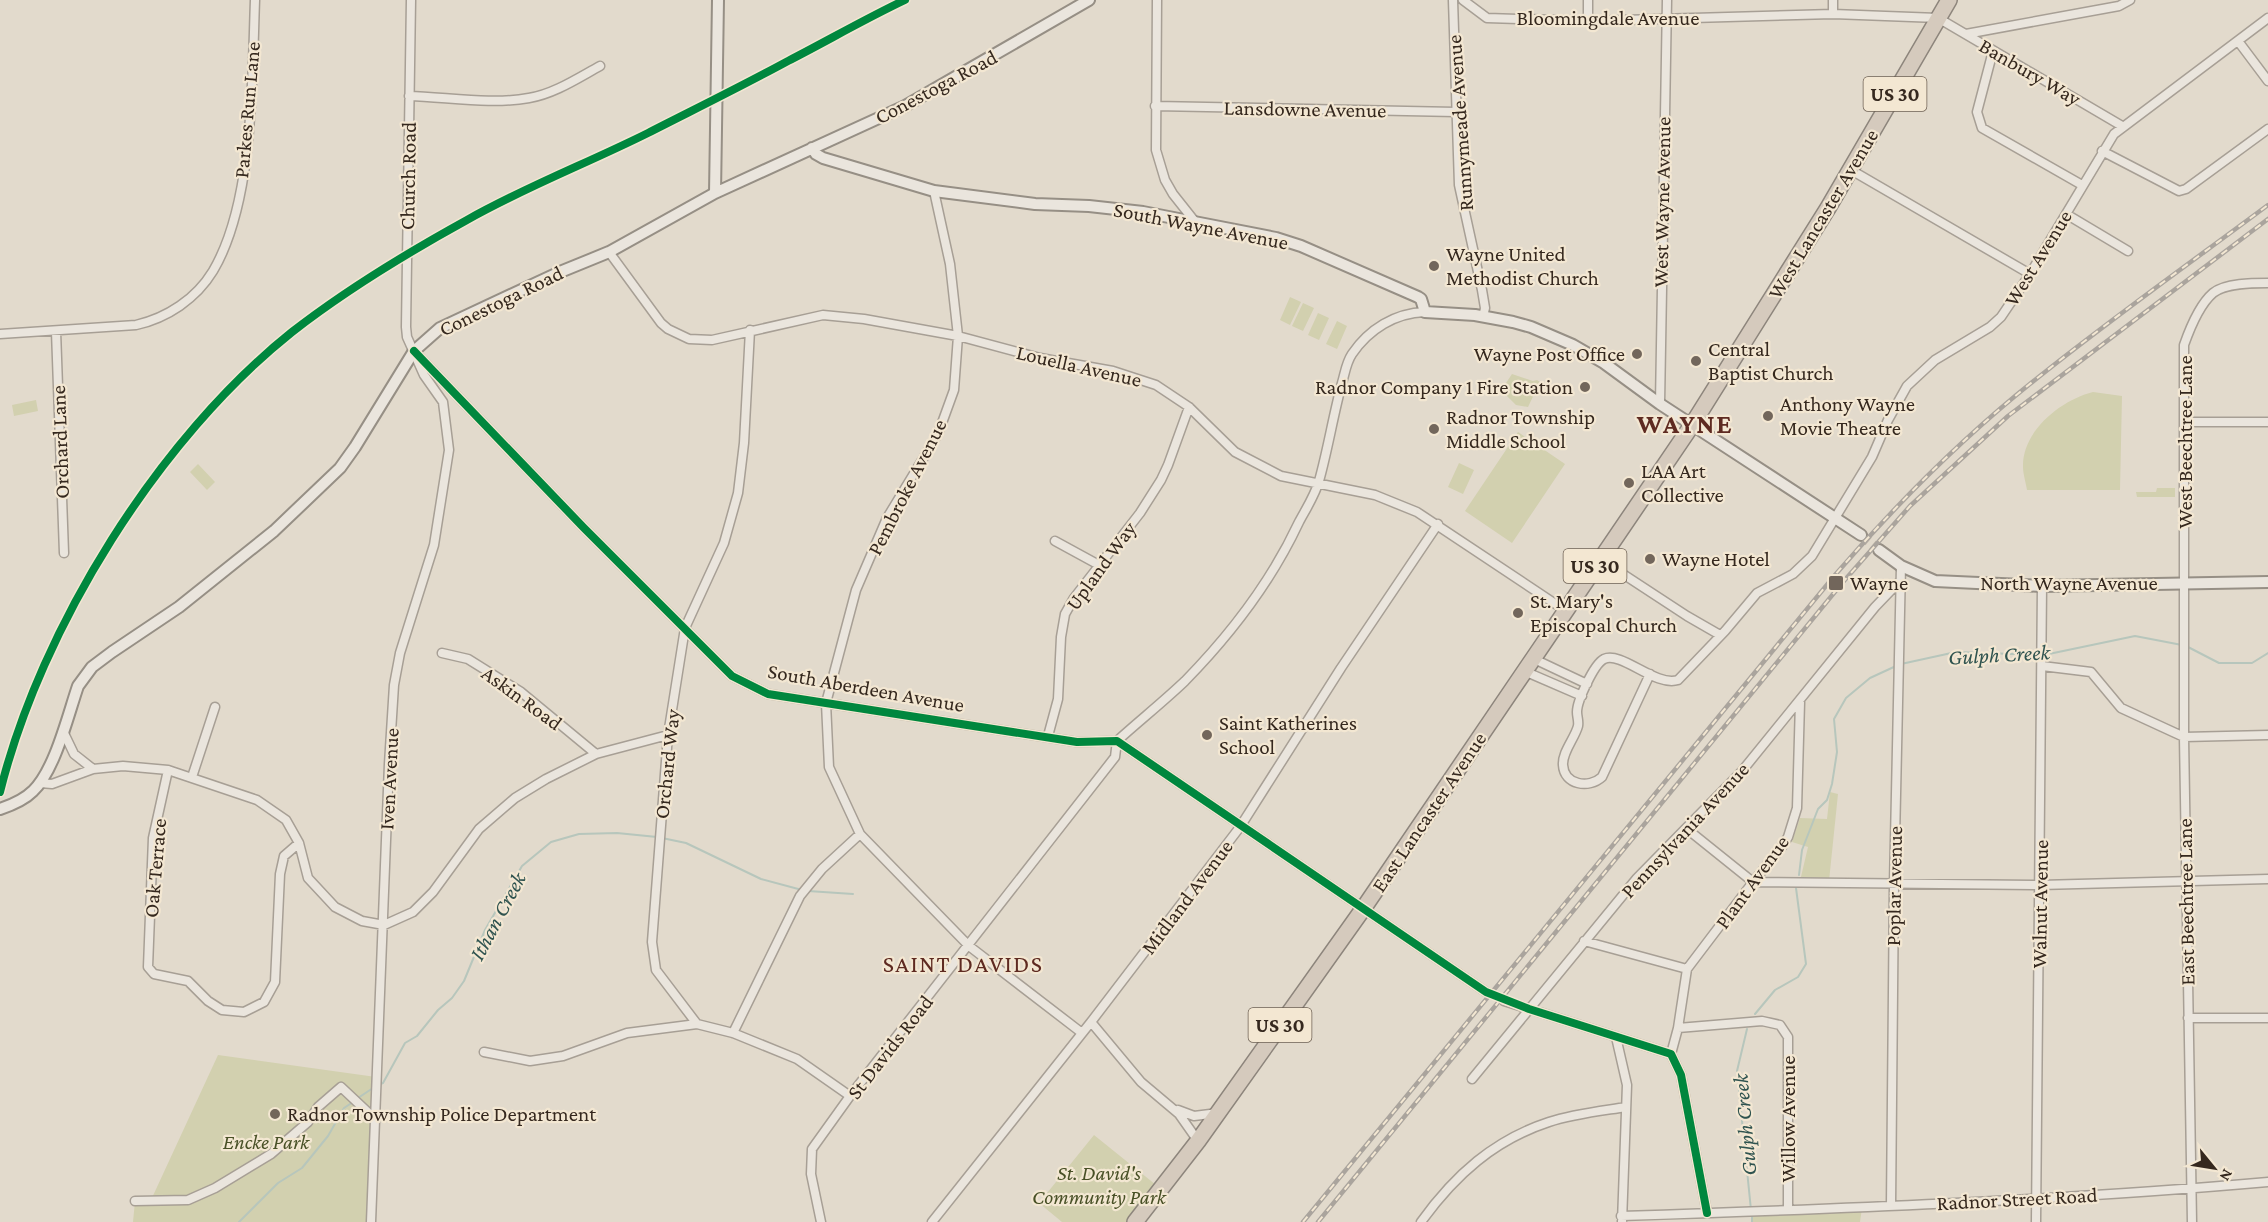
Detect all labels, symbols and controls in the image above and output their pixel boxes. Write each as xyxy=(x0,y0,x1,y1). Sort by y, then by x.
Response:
street label: Bloomingdale Avenue xyxy=(1517,6,1699,30)
street label: Banbury Way xyxy=(1975,33,2085,111)
street label: Runnymeade Avenue xyxy=(1442,34,1478,212)
street label: Parkes Run Lane xyxy=(229,41,265,179)
street label: Conestoga Road xyxy=(871,45,1001,129)
road number: US 30 xyxy=(1864,77,1926,111)
street label: Lansdowne Avenue xyxy=(1223,96,1387,122)
street label: West Wayne Avenue xyxy=(1649,116,1675,288)
street label: Church Road xyxy=(395,122,421,230)
street label: West Lancaster Avenue xyxy=(1763,125,1883,303)
street label: South Wayne Avenue xyxy=(1112,197,1290,255)
street label: West Avenue xyxy=(1999,206,2077,310)
place label: Wayne United Methodist Church xyxy=(1446,242,1599,290)
marker: Wayne United Methodist Church xyxy=(1427,259,1441,273)
street label: Conestoga Road xyxy=(435,261,567,341)
place label: Central Baptist Church xyxy=(1708,337,1834,385)
street label: Louella Avenue xyxy=(1014,340,1144,392)
place label: Wayne Post Office xyxy=(1474,342,1625,366)
marker: Wayne Post Office xyxy=(1630,347,1644,361)
marker: Central Baptist Church xyxy=(1689,354,1703,368)
street label: West Beechtree Lane xyxy=(2173,355,2197,529)
place label: Radnor Company 1 Fire Station xyxy=(1315,375,1573,399)
marker: Radnor Company 1 Fire Station xyxy=(1578,380,1592,394)
street label: Orchard Lane xyxy=(46,385,74,499)
place label: Anthony Wayne Movie Theatre xyxy=(1780,392,1915,440)
place label: Radnor Township Middle School xyxy=(1446,405,1595,453)
district label: WAYNE xyxy=(1636,409,1733,439)
marker: Anthony Wayne Movie Theatre xyxy=(1761,409,1775,423)
street label: Pembroke Avenue xyxy=(862,415,952,559)
marker: Radnor Township Middle School xyxy=(1427,422,1441,436)
place label: LAA Art Collective xyxy=(1641,459,1724,507)
marker: LAA Art Collective xyxy=(1622,476,1636,490)
street label: Upland Way xyxy=(1061,517,1141,615)
place label: Wayne Hotel xyxy=(1662,547,1770,571)
road number: US 30 xyxy=(1564,549,1626,583)
marker: Wayne Hotel xyxy=(1643,552,1657,566)
place label: Wayne xyxy=(1850,571,1908,595)
street label: North Wayne Avenue xyxy=(1980,571,2158,595)
marker: Wayne xyxy=(1827,574,1845,592)
place label: St. Mary's Episcopal Church xyxy=(1530,589,1677,637)
marker: St. Mary's Episcopal Church xyxy=(1511,606,1525,620)
water label: Gulph Creek xyxy=(1947,639,2052,670)
street label: South Aberdeen Avenue xyxy=(766,659,966,717)
street label: Askin Road xyxy=(477,661,567,735)
street label: Orchard Way xyxy=(649,708,685,820)
place label: Saint Katherines School xyxy=(1219,711,1357,759)
street label: Iven Avenue xyxy=(374,727,404,831)
street label: East Lancaster Avenue xyxy=(1367,727,1491,897)
marker: Saint Katherines School xyxy=(1200,728,1214,742)
street label: Pennsylvania Avenue xyxy=(1616,757,1754,903)
street label: Oak Terrace xyxy=(139,817,171,919)
street label: East Beechtree Lane xyxy=(2173,818,2199,986)
street label: Poplar Avenue xyxy=(1881,826,1907,946)
street label: Plant Avenue xyxy=(1710,831,1794,933)
street label: Midland Avenue xyxy=(1136,835,1238,959)
street label: Walnut Avenue xyxy=(2027,839,2053,969)
water label: Ithan Creek xyxy=(464,867,532,964)
district label: SAINT DAVIDS xyxy=(883,950,1043,977)
street label: St Davids Road xyxy=(842,990,938,1104)
road number: US 30 xyxy=(1248,1008,1312,1042)
street label: Willow Avenue xyxy=(1776,1055,1800,1183)
water label: Gulph Creek xyxy=(1727,1072,1761,1177)
place label: Radnor Township Police Department xyxy=(287,1102,597,1126)
marker: Radnor Township Police Department xyxy=(268,1107,282,1121)
park label: Encke Park xyxy=(223,1130,310,1154)
north arrow xyxy=(2184,1138,2244,1198)
park label: St. David's Community Park xyxy=(1032,1161,1167,1209)
text: N xyxy=(2216,1166,2237,1184)
street label: Radnor Street Road xyxy=(1936,1183,2098,1215)

